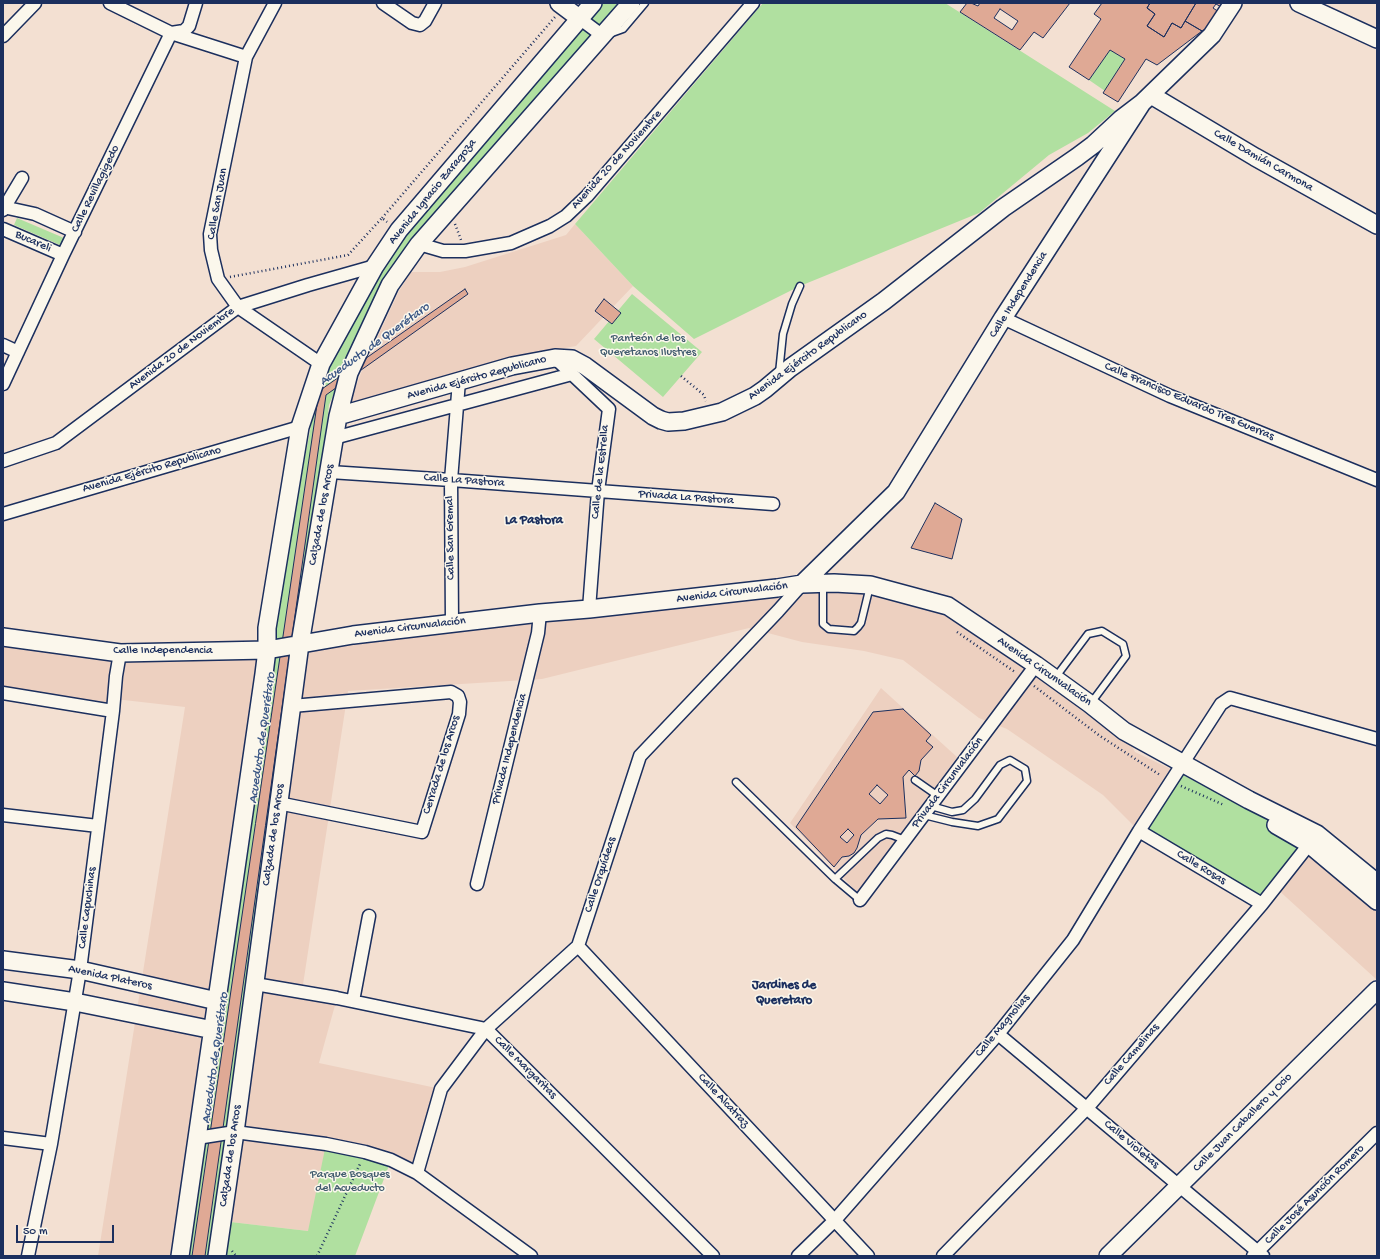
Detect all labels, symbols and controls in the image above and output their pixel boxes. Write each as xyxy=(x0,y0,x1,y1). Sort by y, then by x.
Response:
street label: Avenida 20 de Noviembre xyxy=(569,107,665,213)
street label: Calle Damián Carmona xyxy=(1211,127,1315,195)
street label: Avenida Ignacio Zaragoza xyxy=(386,136,480,248)
street label: Calle Revillagigedo xyxy=(69,143,123,235)
street label: Calle San Juan xyxy=(205,167,231,241)
street label: Bucareli xyxy=(13,228,53,256)
street label: Calle Independencia xyxy=(987,249,1051,341)
water label: Acueducto de Querétaro xyxy=(317,300,433,390)
street label: Avenida 20 de Noviembre xyxy=(126,305,238,393)
street label: Avenida Ejército Republicano xyxy=(746,308,870,404)
park label: Panteón de los Queretanos Ilustres xyxy=(600,332,696,360)
street label: Avenida Ejército Republicano xyxy=(406,352,548,404)
street label: Calle Francisco Eduardo Tres Guerras xyxy=(1102,360,1276,444)
street label: Calle de la Estrella xyxy=(589,424,613,520)
street label: Avenida Ejército Republicano xyxy=(81,443,223,497)
street label: Calzada de los Arcos xyxy=(306,463,338,567)
street label: Calle La Pastora xyxy=(423,471,505,491)
street label: Privada La Pastora xyxy=(638,487,734,509)
street label: Calle San Gremal xyxy=(443,496,459,580)
district label: La Pastora xyxy=(505,513,563,529)
street label: Avenida Circunvalación xyxy=(676,579,788,607)
street label: Avenida Circunvalación xyxy=(354,614,466,642)
street label: Avenida Circunvalación xyxy=(994,634,1094,710)
street label: Calle Independencia xyxy=(113,644,213,658)
water label: Acueducto de Querétaro xyxy=(246,671,280,805)
street label: Privada Independencia xyxy=(489,692,531,806)
street label: Cerrada de los Arcos xyxy=(420,714,464,816)
street label: Privada Circunvalación xyxy=(909,735,987,831)
street label: Calzada de los Arcos xyxy=(260,783,288,887)
street label: Calle Orquídeas xyxy=(582,835,620,915)
street label: Calle Rosas xyxy=(1174,848,1228,888)
street label: Calle Capuchinas xyxy=(76,866,100,950)
street label: Avenida Plateros xyxy=(67,962,153,994)
district label: Jardines de Queretaro xyxy=(752,978,816,1009)
water label: Acueducto de Querétaro xyxy=(199,991,233,1125)
street label: Calle Magnolias xyxy=(973,992,1033,1060)
street label: Calle Camelinas xyxy=(1101,1021,1163,1089)
street label: Calle Margaritas xyxy=(491,1034,559,1102)
street label: Calle Juan Caballero y Ocio xyxy=(1190,1070,1296,1176)
street label: Calle Alcatraz xyxy=(694,1071,752,1131)
street label: Calzada de los Arcos xyxy=(217,1104,245,1208)
street label: Calle Violetas xyxy=(1100,1118,1162,1172)
street label: Calle José Asunción Romero xyxy=(1262,1142,1368,1248)
park label: Parque Bosques del Acueducto xyxy=(310,1168,390,1196)
scale bar xyxy=(18,1217,116,1243)
text: 50 m xyxy=(23,1225,48,1239)

